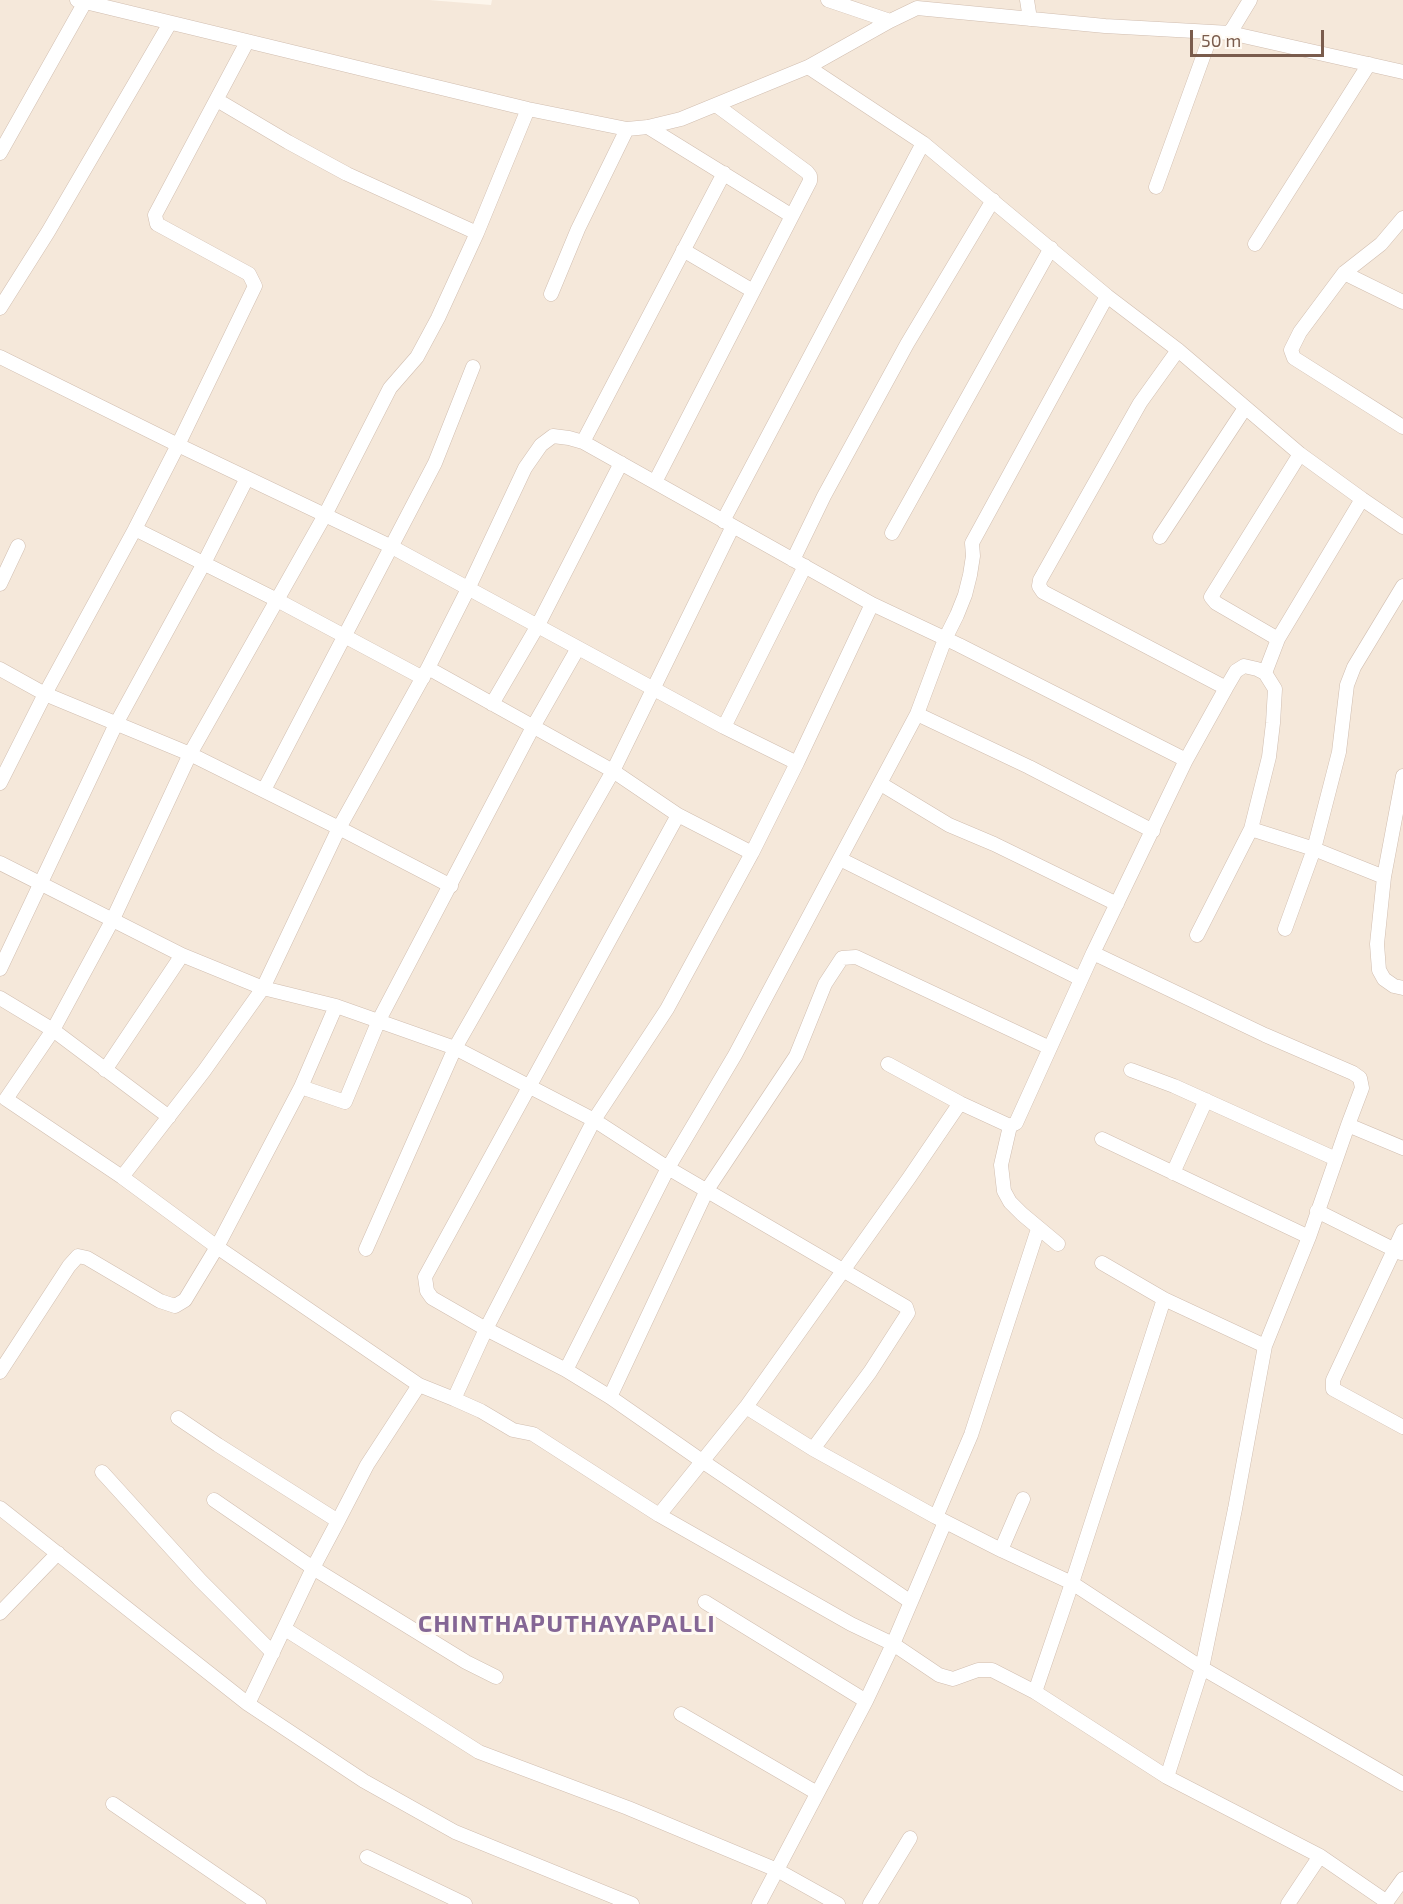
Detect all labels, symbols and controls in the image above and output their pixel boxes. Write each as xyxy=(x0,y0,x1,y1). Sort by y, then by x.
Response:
scale bar xyxy=(1193,18,1326,56)
text: 50 m xyxy=(1201,29,1241,51)
district label: CHINTHAPUTHAYAPALLI xyxy=(418,1610,716,1638)

